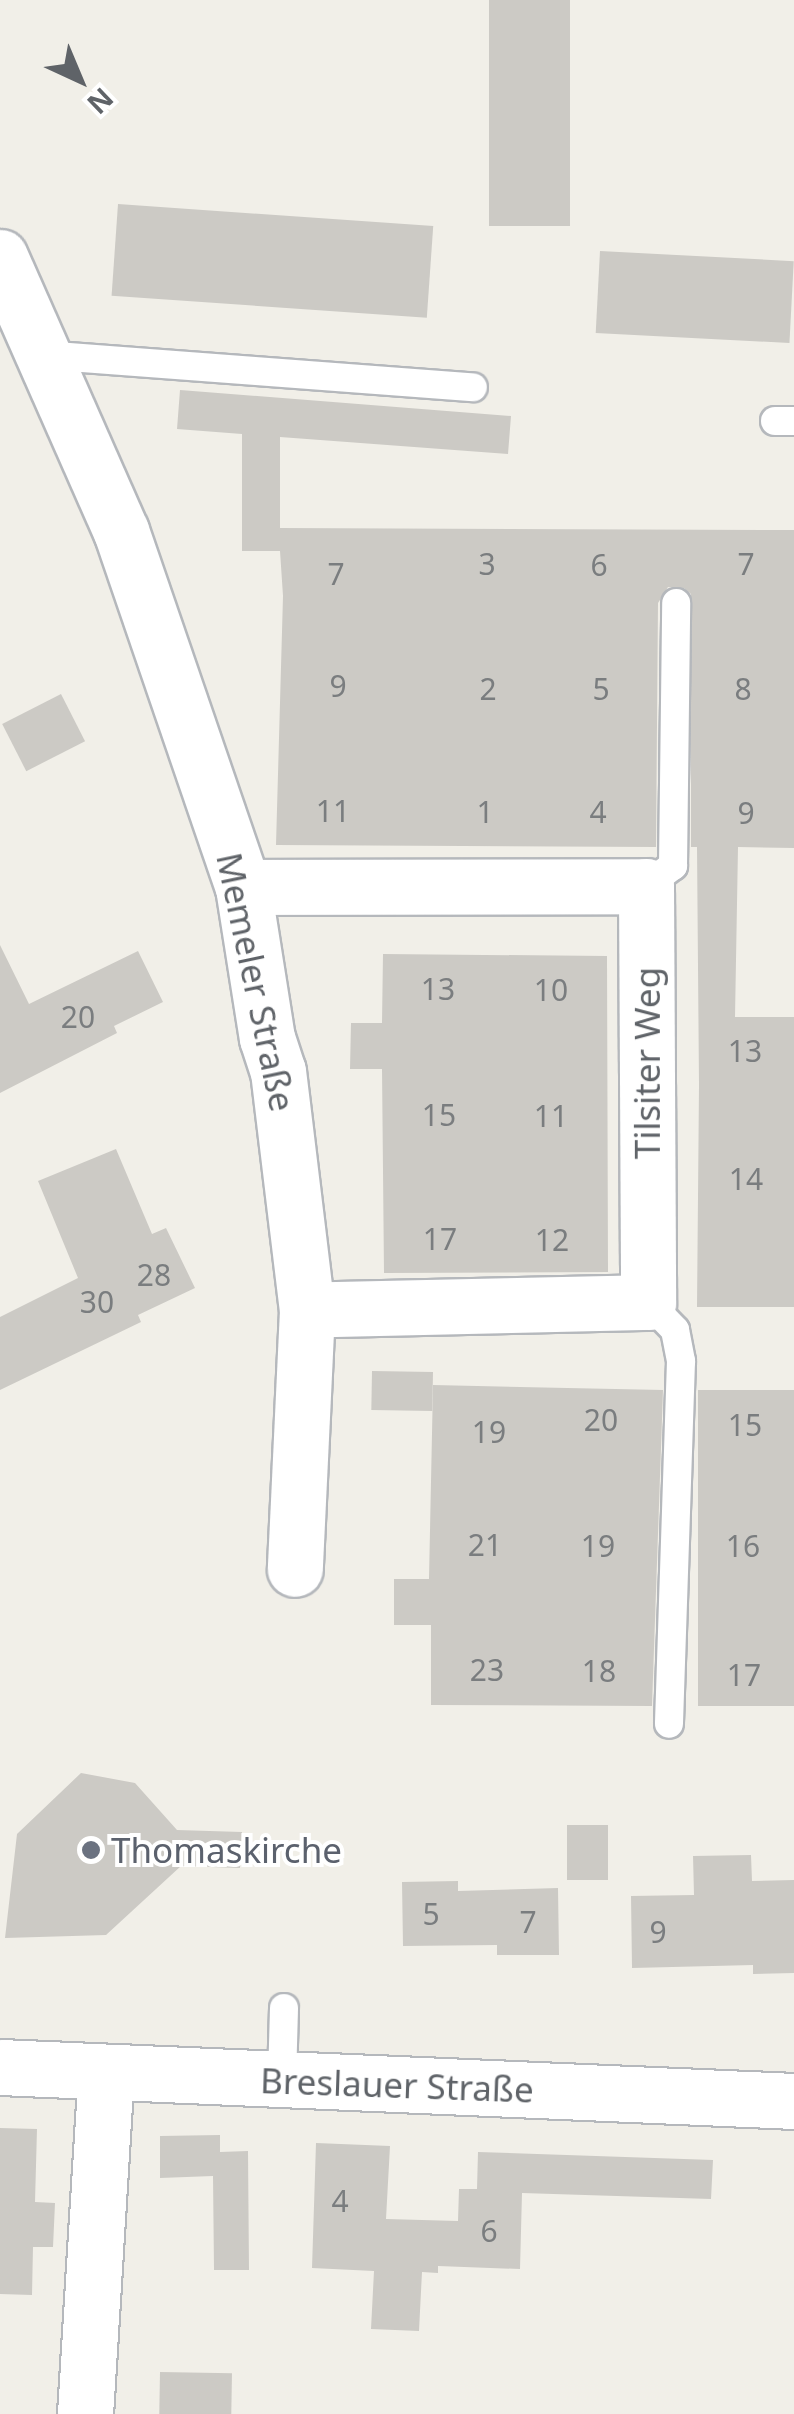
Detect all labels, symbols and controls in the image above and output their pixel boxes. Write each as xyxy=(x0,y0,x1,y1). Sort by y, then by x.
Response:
north arrow xyxy=(30,30,130,130)
text: N xyxy=(79,80,122,123)
house number: 3 xyxy=(478,546,496,582)
house number: 7 xyxy=(737,546,755,582)
house number: 6 xyxy=(590,547,608,583)
house number: 7 xyxy=(327,556,345,592)
house number: 9 xyxy=(329,668,347,704)
house number: 2 xyxy=(479,671,497,707)
house number: 5 xyxy=(592,671,610,707)
house number: 8 xyxy=(734,671,752,707)
house number: 11 xyxy=(316,793,350,829)
house number: 1 xyxy=(476,794,494,830)
house number: 4 xyxy=(589,794,607,830)
house number: 9 xyxy=(737,795,755,831)
street label: Memeler Straße xyxy=(208,849,304,1115)
street label: Tilsiter Weg xyxy=(626,967,668,1159)
house number: 13 xyxy=(421,971,455,1007)
house number: 10 xyxy=(534,972,568,1008)
house number: 20 xyxy=(61,999,95,1035)
house number: 13 xyxy=(728,1033,762,1069)
house number: 15 xyxy=(422,1097,456,1133)
house number: 11 xyxy=(534,1098,568,1134)
house number: 14 xyxy=(729,1161,763,1197)
house number: 17 xyxy=(423,1221,457,1257)
house number: 12 xyxy=(535,1222,569,1258)
house number: 28 xyxy=(137,1257,171,1293)
house number: 30 xyxy=(80,1284,114,1320)
house number: 20 xyxy=(584,1402,618,1438)
house number: 15 xyxy=(728,1407,762,1443)
house number: 19 xyxy=(472,1414,506,1450)
house number: 21 xyxy=(468,1527,502,1563)
house number: 19 xyxy=(581,1528,615,1564)
house number: 16 xyxy=(726,1528,760,1564)
house number: 23 xyxy=(470,1652,504,1688)
house number: 18 xyxy=(582,1653,616,1689)
house number: 17 xyxy=(727,1657,761,1693)
place label: Thomaskirche xyxy=(111,1829,342,1871)
marker: Thomaskirche xyxy=(80,1839,102,1861)
house number: 5 xyxy=(422,1896,440,1932)
house number: 7 xyxy=(519,1904,537,1940)
house number: 9 xyxy=(649,1914,667,1950)
street label: Breslauer Straße xyxy=(260,2059,534,2111)
house number: 4 xyxy=(331,2183,349,2219)
house number: 6 xyxy=(480,2213,498,2249)

